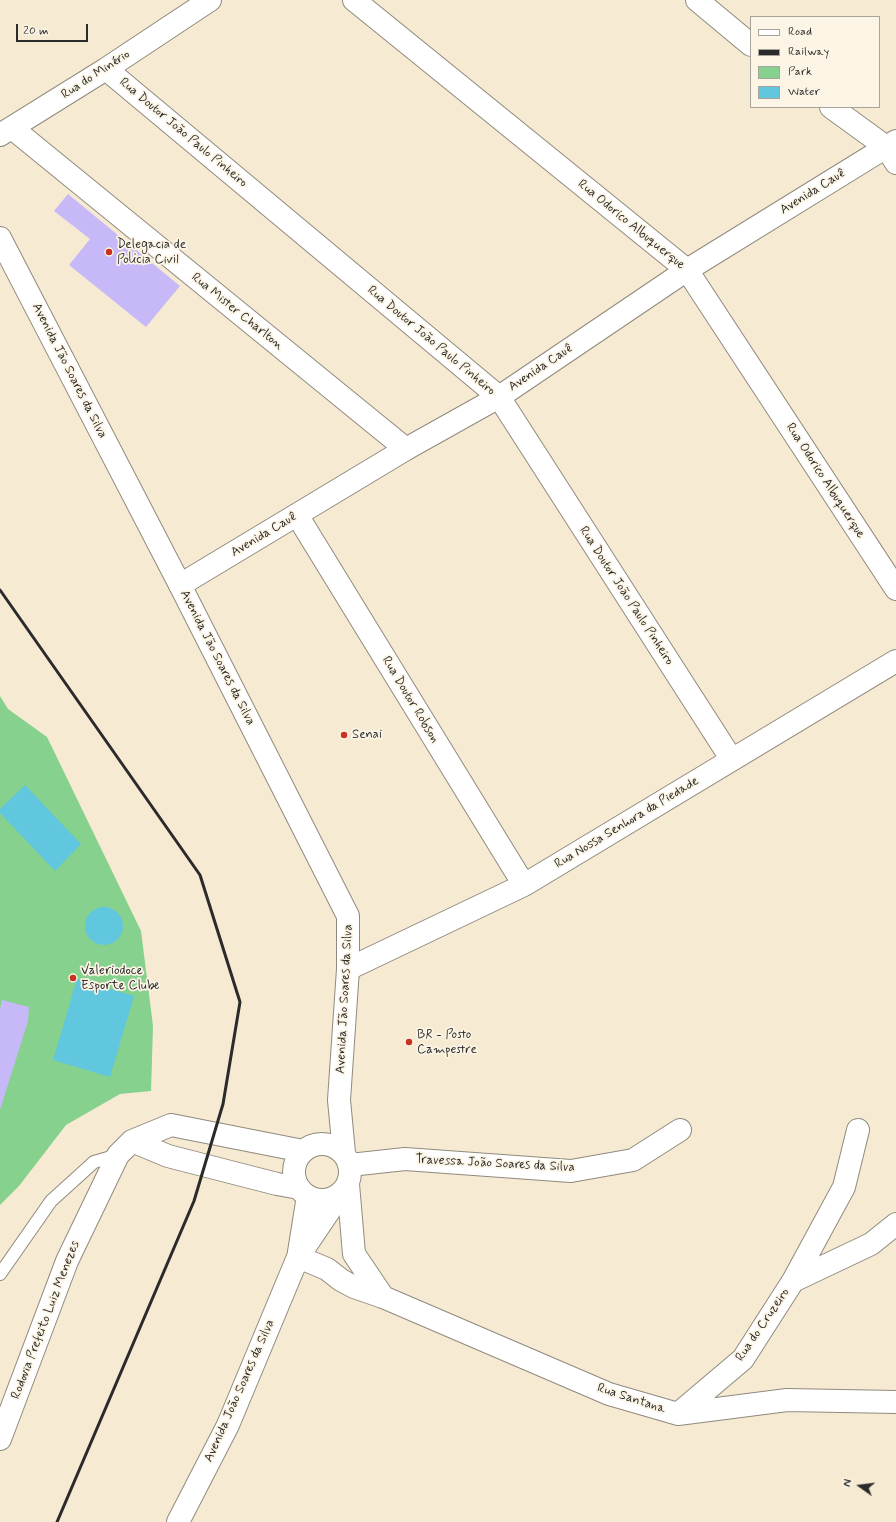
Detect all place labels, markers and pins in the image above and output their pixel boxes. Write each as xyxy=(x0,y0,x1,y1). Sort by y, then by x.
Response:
place label: Delegacia de Policia Civil xyxy=(117,237,186,268)
marker: Delegacia de Policia Civil xyxy=(104,247,114,257)
place label: Senai xyxy=(352,727,382,743)
marker: Senai xyxy=(339,730,349,740)
place label: Valeriodoce Esporte Clube xyxy=(81,963,159,994)
marker: Valeriodoce Esporte Clube xyxy=(68,973,78,983)
place label: BR - Posto Campestre xyxy=(417,1027,477,1058)
marker: BR - Posto Campestre xyxy=(404,1037,414,1047)

